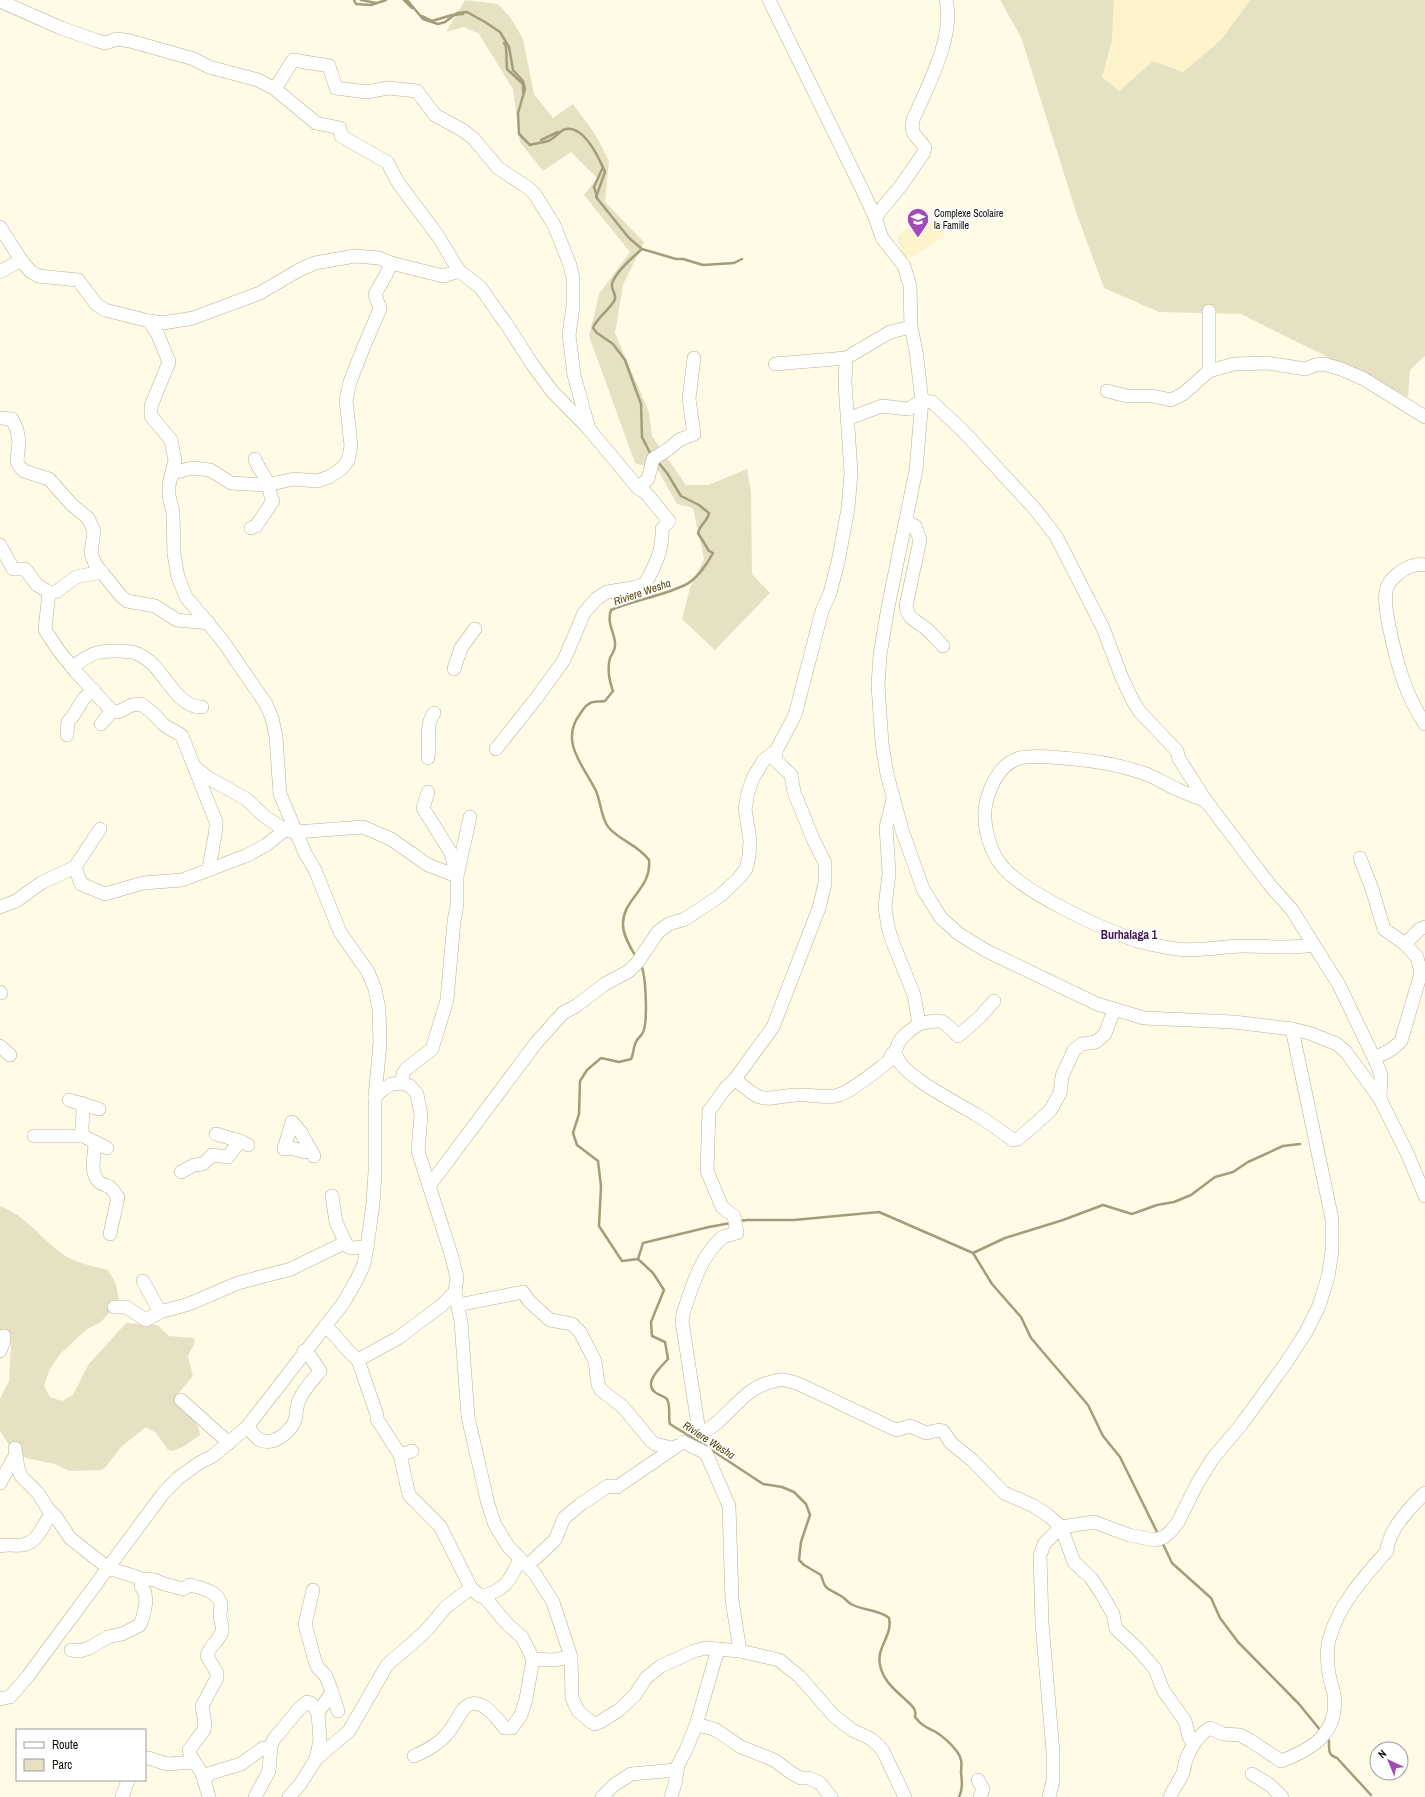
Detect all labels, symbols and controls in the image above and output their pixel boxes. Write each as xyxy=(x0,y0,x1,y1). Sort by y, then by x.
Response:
school or university icon: Complexe Scolaire la Famille xyxy=(905,206,931,239)
place label: Complexe Scolaire la Famille xyxy=(934,207,1004,232)
water label: Riviere Wesha xyxy=(612,576,672,608)
district label: Burhalaga 1 xyxy=(1101,927,1158,943)
water label: Riviere Wesha xyxy=(680,1418,738,1462)
legend xyxy=(16,1729,146,1781)
text: Route xyxy=(52,1737,78,1753)
north arrow xyxy=(1369,1741,1409,1781)
text: N xyxy=(1375,1747,1389,1761)
text: Parc xyxy=(52,1757,72,1773)

